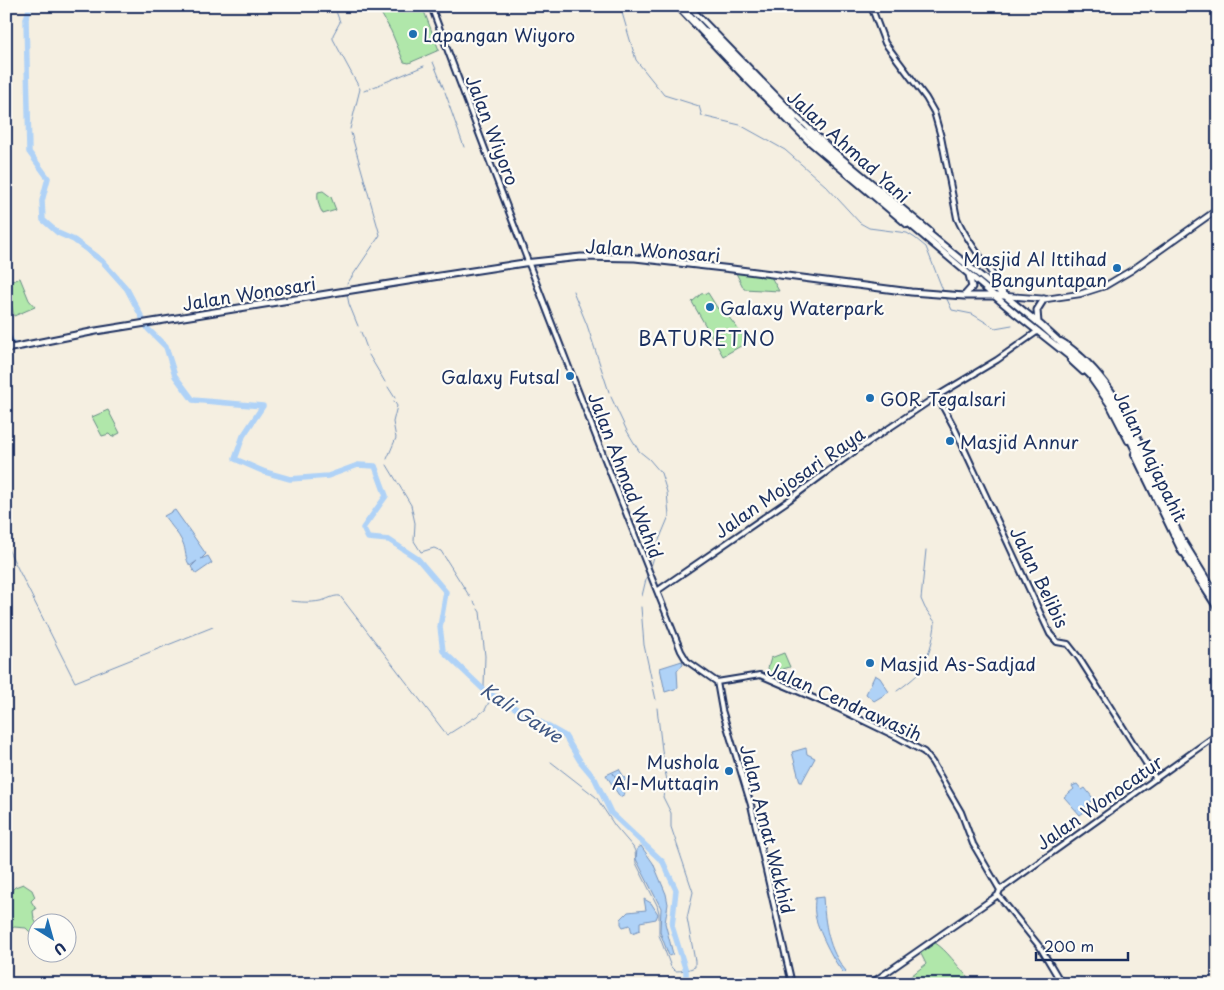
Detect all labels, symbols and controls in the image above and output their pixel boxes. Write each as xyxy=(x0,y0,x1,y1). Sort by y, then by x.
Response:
place label: Lapangan Wiyoro xyxy=(423,21,575,48)
marker: Lapangan Wiyoro xyxy=(407,28,419,40)
street label: Jalan Wiyoro xyxy=(460,71,526,189)
street label: Jalan Ahmad Yani xyxy=(781,83,917,209)
street label: Jalan Wonosari xyxy=(585,232,721,268)
place label: Masjid Al Ittihad Banguntapan xyxy=(963,245,1107,293)
marker: Masjid Al Ittihad Banguntapan xyxy=(1111,262,1123,274)
street label: Jalan Wonosari xyxy=(180,269,318,317)
place label: Galaxy Waterpark xyxy=(720,294,884,321)
marker: Galaxy Waterpark xyxy=(704,301,716,313)
district label: BATURETNO xyxy=(638,323,776,353)
place label: Galaxy Futsal xyxy=(441,363,560,390)
marker: Galaxy Futsal xyxy=(564,370,576,382)
place label: GOR Tegalsari xyxy=(880,385,1006,412)
street label: Jalan Majapahit xyxy=(1107,386,1195,526)
street label: Jalan Ahmad Wahid xyxy=(582,388,670,562)
marker: GOR Tegalsari xyxy=(864,392,876,404)
street label: Jalan Mojosari Raya xyxy=(708,420,870,544)
place label: Masjid Annur xyxy=(960,428,1079,455)
marker: Masjid Annur xyxy=(944,435,956,447)
street label: Jalan Belibis xyxy=(1004,522,1076,632)
place label: Masjid As-Sadjad xyxy=(880,650,1036,677)
street label: Jalan Cendrawasih xyxy=(763,655,927,747)
marker: Masjid As-Sadjad xyxy=(864,657,876,669)
water label: Kali Gawe xyxy=(475,675,569,750)
street label: Jalan Amat Wakhid xyxy=(734,741,802,917)
place label: Mushola Al-Muttaqin xyxy=(612,748,720,796)
street label: Jalan Wonocatur xyxy=(1030,748,1169,856)
marker: Mushola Al-Muttaqin xyxy=(723,765,735,777)
north arrow xyxy=(28,912,78,962)
scale bar xyxy=(1036,930,1129,962)
text: 200 m xyxy=(1044,934,1094,957)
text: U xyxy=(50,937,71,960)

